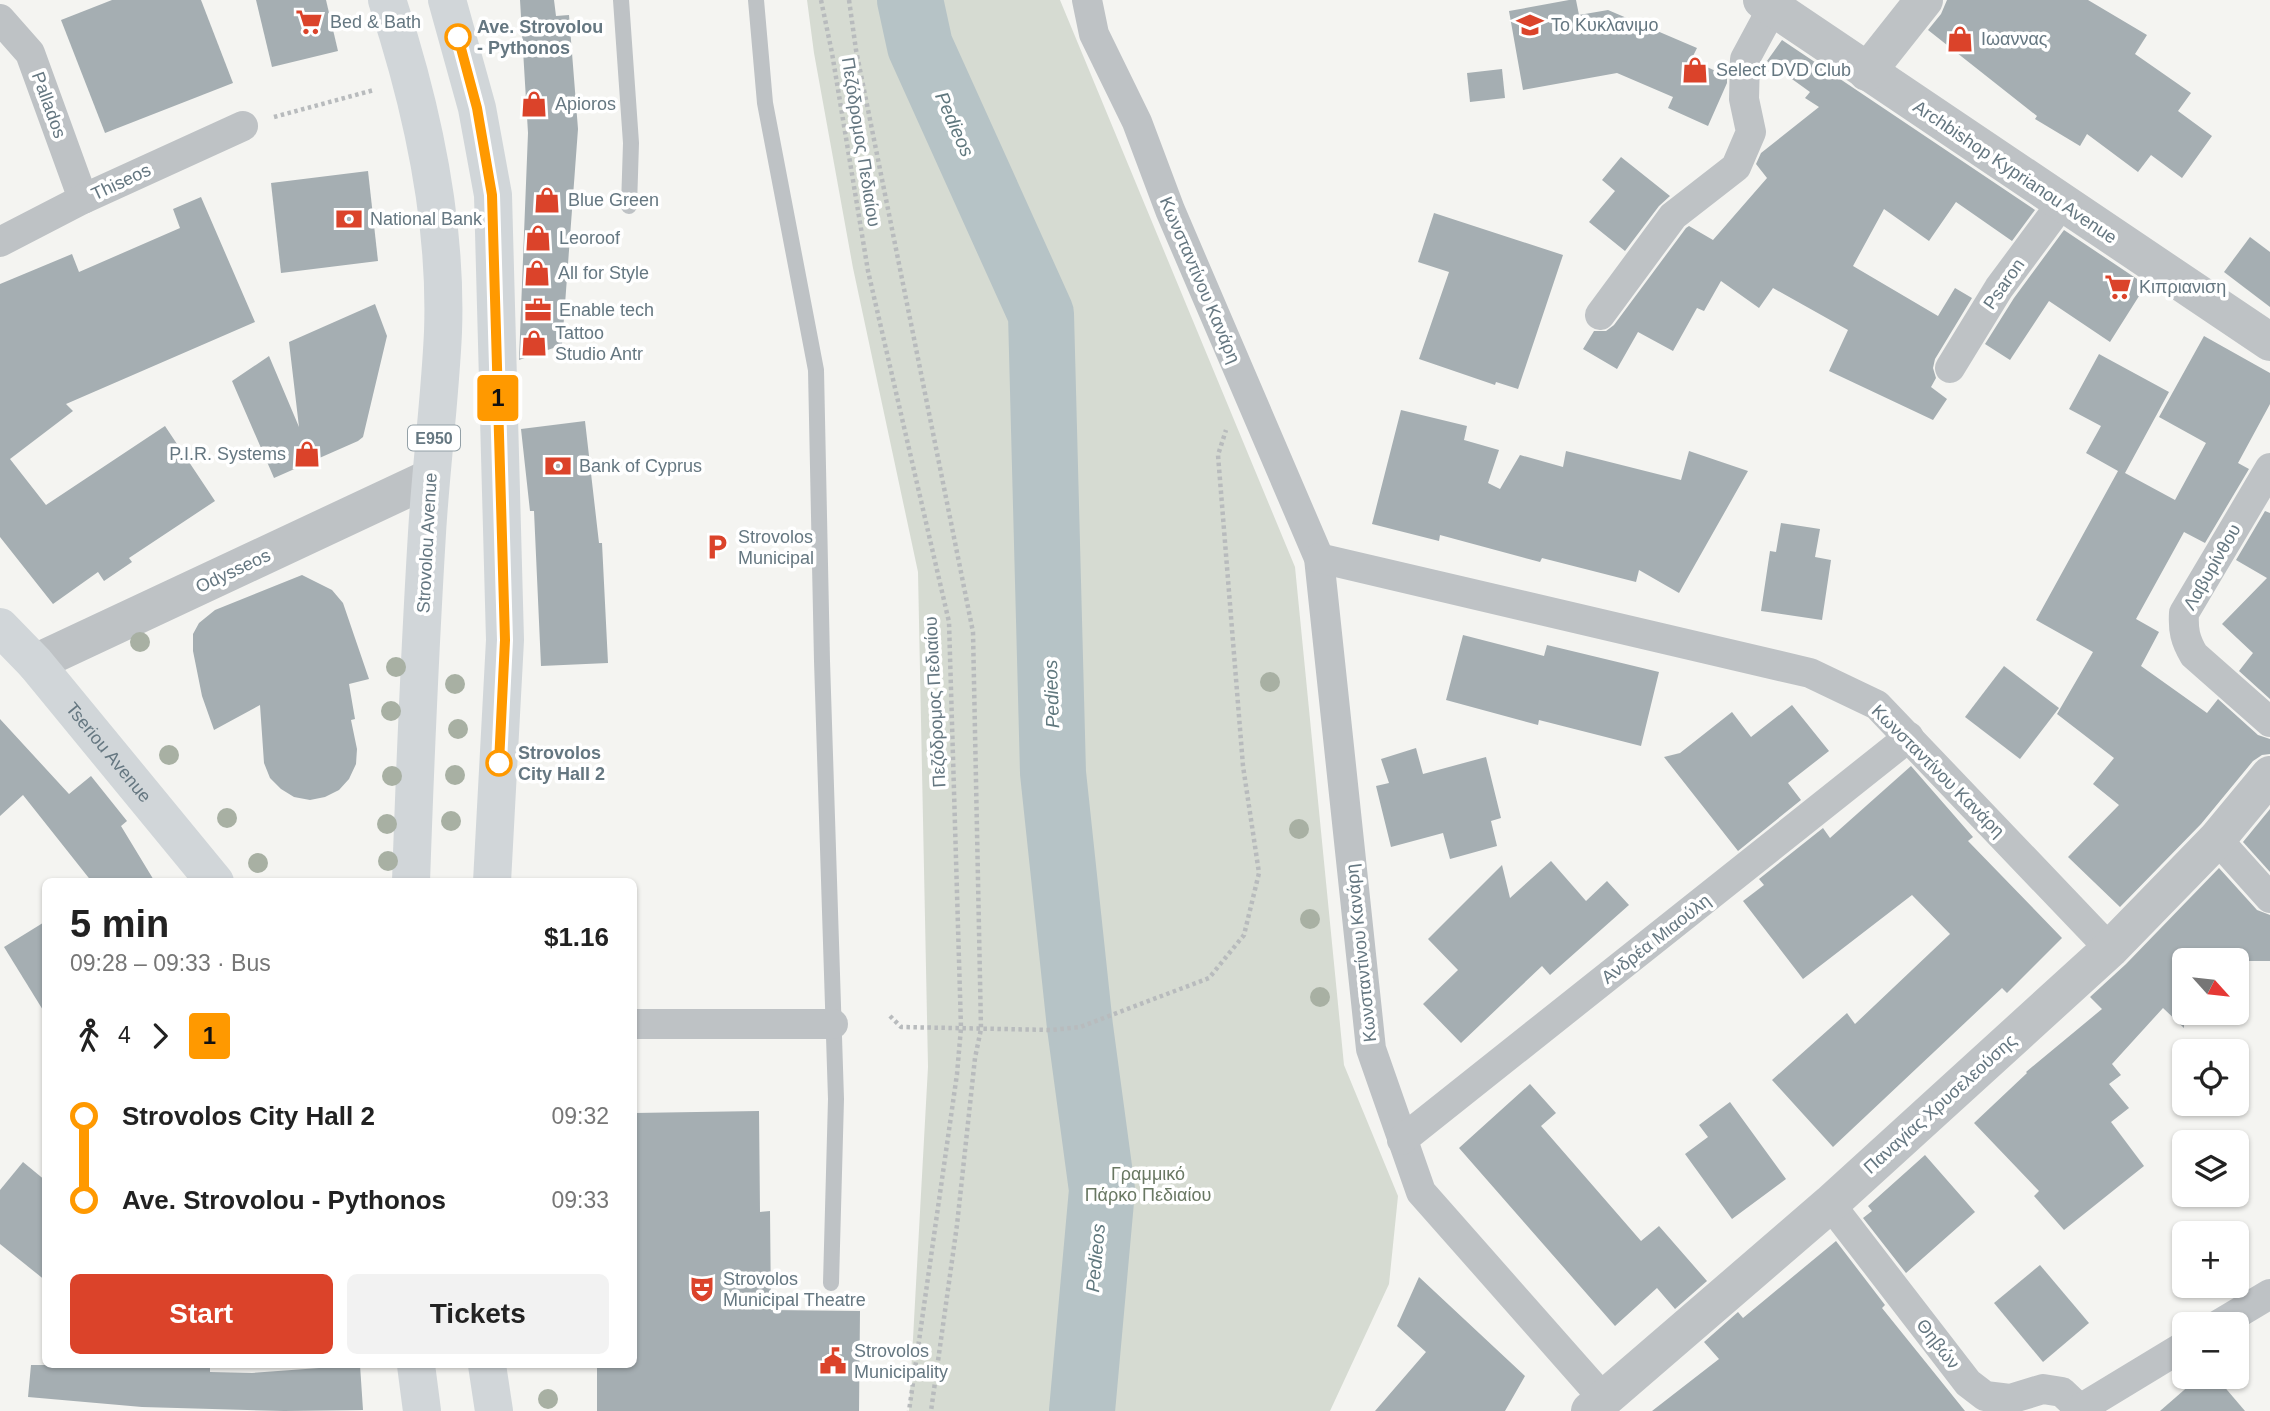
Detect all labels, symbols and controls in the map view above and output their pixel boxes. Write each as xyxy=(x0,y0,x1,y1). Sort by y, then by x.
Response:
supermarket icon: Bed & Bath xyxy=(294,7,324,37)
school or university icon: Το Κυκλανιμο xyxy=(1515,10,1545,40)
place label: Bed & Bath xyxy=(330,12,421,32)
place label: Το Κυκλανιμο xyxy=(1551,15,1658,35)
place label: Ave. Strovolou - Pythonos xyxy=(477,17,603,58)
marker: Ave. Strovolou - Pythonos xyxy=(445,24,471,50)
shop icon: Ιωαννας xyxy=(1945,24,1975,54)
place label: Ιωαννας xyxy=(1981,29,2048,49)
shop icon: Select DVD Club xyxy=(1680,55,1710,85)
street label: Πεζόδρομος Πεδιαίου xyxy=(838,56,884,228)
place label: Select DVD Club xyxy=(1716,60,1851,80)
street label: Pallados xyxy=(28,69,70,141)
shop icon: Apioros xyxy=(519,89,549,119)
water label: Pedieos xyxy=(931,89,978,160)
place label: Apioros xyxy=(555,94,616,114)
street label: Archbishop Kyprianou Avenue xyxy=(1910,96,2120,248)
street label: Thiseos xyxy=(88,160,154,204)
shop icon: Blue Green xyxy=(532,185,562,215)
place label: Blue Green xyxy=(568,190,659,210)
street label: Κωνσταντίνου Κανάρη xyxy=(1156,194,1244,366)
bank icon: National Bank xyxy=(334,204,364,234)
place label: National Bank xyxy=(370,209,483,229)
shop icon: Leoroof xyxy=(523,223,553,253)
place label: Leoroof xyxy=(559,228,621,248)
street label: Psaron xyxy=(1979,255,2029,313)
shop icon: All for Style xyxy=(522,258,552,288)
place label: All for Style xyxy=(558,263,649,283)
supermarket icon: Κιπριανιση xyxy=(2103,272,2133,302)
place label: Κιπριανιση xyxy=(2139,277,2226,297)
office icon: Enable tech xyxy=(523,295,553,325)
place label: Enable tech xyxy=(559,300,654,320)
place label: Tattoo Studio Antr xyxy=(555,323,643,364)
shop icon: Tattoo Studio Antr xyxy=(519,328,549,358)
line badge: 1 xyxy=(475,375,521,421)
text: 1 xyxy=(491,384,505,411)
road number: E950 xyxy=(408,426,460,450)
shop icon: P.I.R. Systems xyxy=(292,439,322,469)
place label: P.I.R. Systems xyxy=(169,444,286,464)
bank icon: Bank of Cyprus xyxy=(543,451,573,481)
place label: Bank of Cyprus xyxy=(579,456,702,476)
street label: Strovolou Avenue xyxy=(413,472,441,614)
street label: Λαβυρίνθου xyxy=(2179,521,2245,613)
place label: Strovolos Municipal xyxy=(738,527,814,568)
parking icon: Strovolos Municipal xyxy=(702,532,732,562)
street label: Odysseos xyxy=(193,545,273,597)
street label: Πεζόδρομος Πεδιαίου xyxy=(921,616,949,788)
water label: Pedieos xyxy=(1040,659,1063,729)
street label: Tseriou Avenue xyxy=(62,699,155,806)
street label: Κωνσταντίνου Κανάρη xyxy=(1868,701,2008,841)
place label: Strovolos City Hall 2 xyxy=(518,743,605,784)
marker: Strovolos City Hall 2 xyxy=(486,750,512,776)
street label: Κωνσταντίνου Κανάρη xyxy=(1342,863,1380,1043)
street label: Ανδρέα Μιαούλη xyxy=(1598,890,1714,988)
text: 5 min xyxy=(70,903,169,945)
text: $1.16 xyxy=(544,922,609,952)
north arrow xyxy=(2172,948,2249,1026)
map controls xyxy=(2172,948,2249,1389)
text: 09:28 – 09:33 · Bus xyxy=(70,950,271,976)
icon: walk xyxy=(70,1017,108,1055)
icon: forward xyxy=(141,1017,179,1055)
text: 4 xyxy=(118,1022,131,1048)
text: 1 xyxy=(203,1022,216,1049)
street label: Παναγίας Χρυσελεούσης xyxy=(1860,1030,2020,1178)
button: locate xyxy=(2172,1039,2249,1116)
text: Strovolos City Hall 2 xyxy=(122,1101,375,1131)
text: 09:32 xyxy=(551,1103,609,1129)
button: layers xyxy=(2172,1130,2249,1207)
park label: Γραμμικό Πάρκο Πεδιαίου xyxy=(1085,1164,1211,1205)
text: Ave. Strovolou - Pythonos xyxy=(122,1185,446,1215)
text: 09:33 xyxy=(551,1187,609,1213)
button: + xyxy=(2172,1221,2249,1298)
water label: Pedieos xyxy=(1082,1222,1109,1293)
place label: Strovolos Municipal Theatre xyxy=(723,1269,866,1310)
button: Start xyxy=(70,1274,333,1354)
button: Tickets xyxy=(347,1274,609,1354)
theatre icon: Strovolos Municipal Theatre xyxy=(687,1274,717,1304)
button: − xyxy=(2172,1312,2249,1389)
street label: Θηβών xyxy=(1912,1315,1964,1373)
place label: Strovolos Municipality xyxy=(854,1341,948,1382)
public building icon: Strovolos Municipality xyxy=(818,1346,848,1376)

